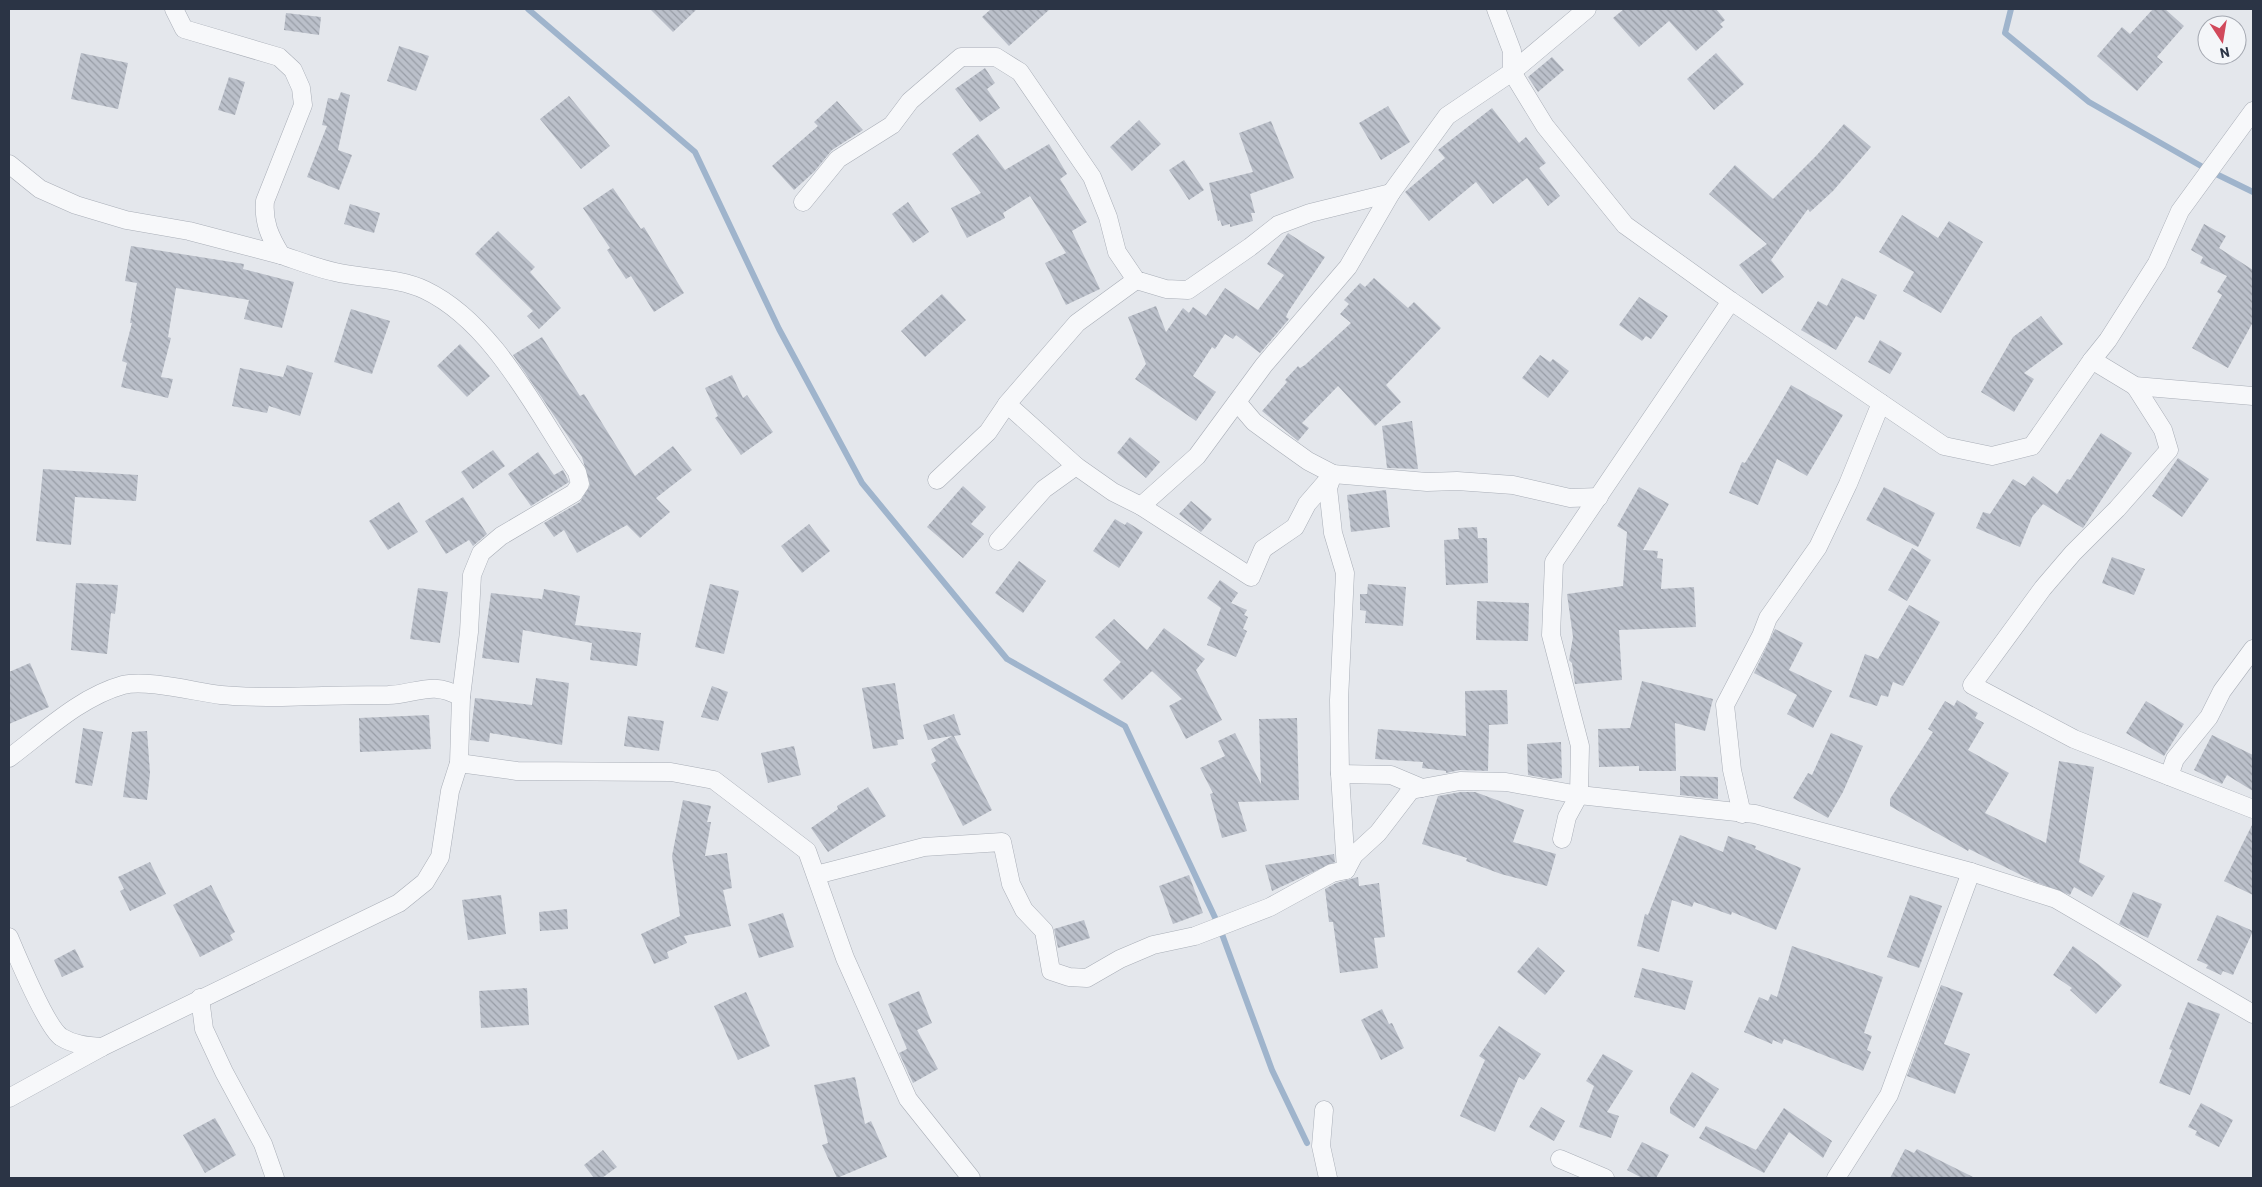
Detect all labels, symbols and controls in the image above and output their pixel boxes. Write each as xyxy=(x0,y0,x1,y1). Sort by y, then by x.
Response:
north arrow xyxy=(2197,15,2247,65)
text: N xyxy=(2218,44,2231,62)

